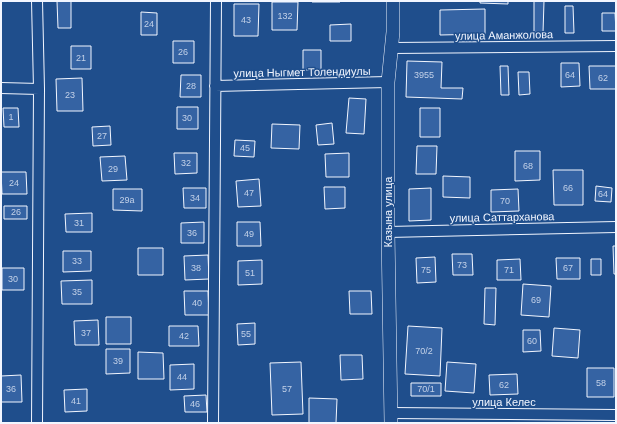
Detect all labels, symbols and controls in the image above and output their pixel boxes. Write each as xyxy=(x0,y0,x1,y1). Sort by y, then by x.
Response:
house number: 132 xyxy=(277,11,293,21)
house number: 43 xyxy=(241,15,251,25)
house number: 24 xyxy=(144,19,154,29)
street label: улица Аманжолова xyxy=(455,28,554,42)
house number: 26 xyxy=(178,47,188,57)
house number: 21 xyxy=(76,53,86,63)
street label: улица Ныгмет Толендиулы xyxy=(233,65,371,79)
house number: 3955 xyxy=(414,70,434,80)
house number: 64 xyxy=(565,70,575,80)
house number: 62 xyxy=(598,73,608,83)
house number: 28 xyxy=(186,81,196,91)
house number: 23 xyxy=(65,90,75,100)
house number: 1 xyxy=(8,112,14,122)
house number: 30 xyxy=(182,113,192,123)
house number: 27 xyxy=(97,131,107,141)
house number: 45 xyxy=(240,143,250,153)
house number: 32 xyxy=(181,158,191,168)
house number: 68 xyxy=(523,161,533,171)
house number: 29 xyxy=(108,164,118,174)
street label: Казына улица xyxy=(382,176,394,247)
house number: 24 xyxy=(9,178,19,188)
house number: 66 xyxy=(563,183,573,193)
house number: 47 xyxy=(244,188,254,198)
house number: 64 xyxy=(598,189,608,199)
house number: 34 xyxy=(190,193,200,203)
house number: 29а xyxy=(119,195,135,205)
house number: 70 xyxy=(500,196,510,206)
house number: 26 xyxy=(11,207,21,217)
street label: улица Саттарханова xyxy=(449,210,555,224)
house number: 31 xyxy=(74,218,84,228)
house number: 36 xyxy=(187,228,197,238)
house number: 49 xyxy=(244,229,254,239)
house number: 33 xyxy=(72,256,82,266)
house number: 73 xyxy=(457,260,467,270)
house number: 38 xyxy=(191,263,201,273)
house number: 67 xyxy=(563,263,573,273)
house number: 75 xyxy=(421,265,431,275)
house number: 71 xyxy=(504,265,514,275)
house number: 51 xyxy=(245,268,255,278)
house number: 30 xyxy=(8,274,18,284)
house number: 35 xyxy=(72,287,82,297)
house number: 69 xyxy=(531,295,541,305)
house number: 40 xyxy=(192,298,202,308)
house number: 37 xyxy=(81,328,91,338)
house number: 55 xyxy=(241,329,251,339)
house number: 42 xyxy=(179,331,189,341)
house number: 60 xyxy=(527,336,537,346)
house number: 70/2 xyxy=(415,346,433,356)
house number: 39 xyxy=(113,356,123,366)
house number: 44 xyxy=(177,372,187,382)
house number: 58 xyxy=(596,378,606,388)
house number: 62 xyxy=(499,380,509,390)
house number: 36 xyxy=(6,384,16,394)
house number: 57 xyxy=(282,384,292,394)
house number: 70/1 xyxy=(417,384,435,394)
house number: 41 xyxy=(71,396,81,406)
street label: улица Келес xyxy=(472,396,536,408)
house number: 46 xyxy=(190,399,200,409)

